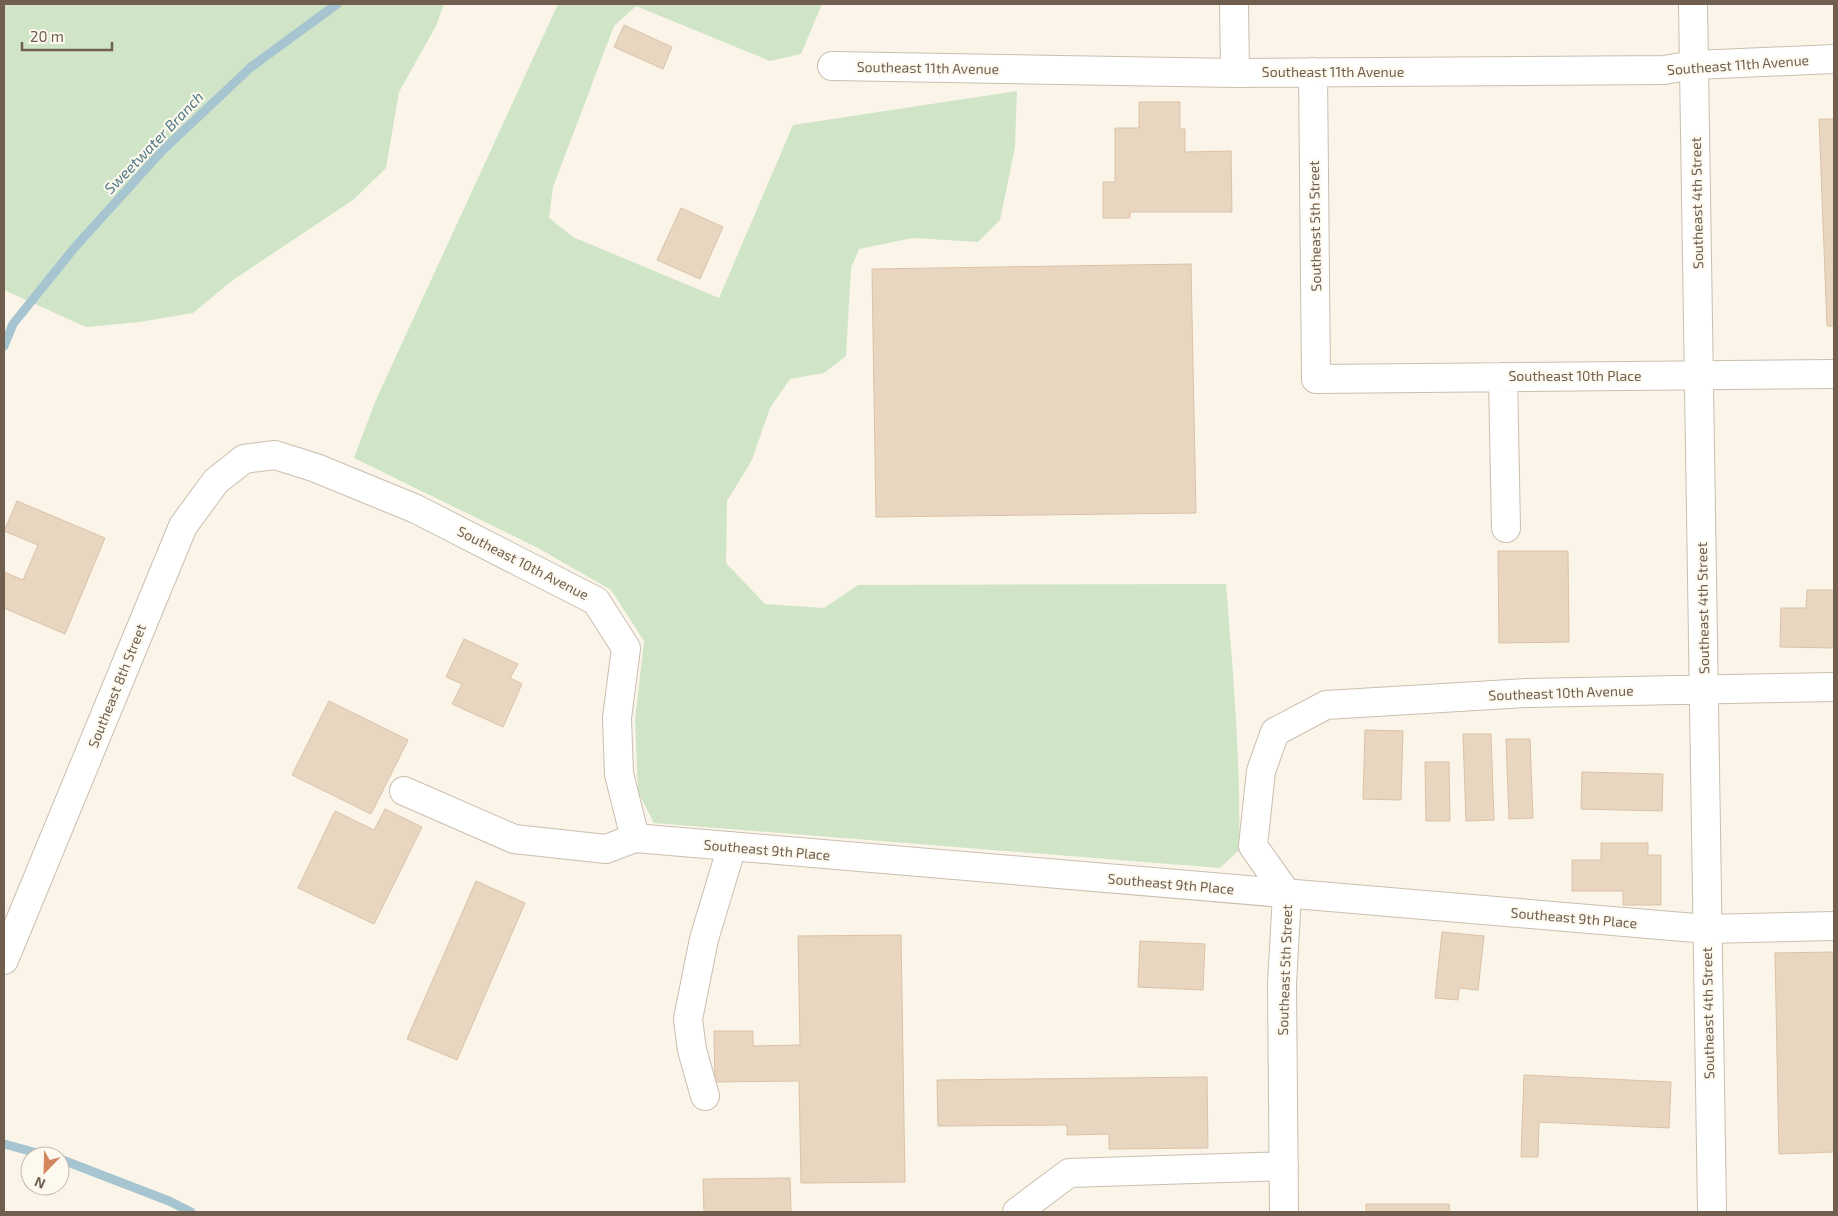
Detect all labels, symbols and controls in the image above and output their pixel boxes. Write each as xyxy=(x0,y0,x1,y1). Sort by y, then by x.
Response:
scale bar xyxy=(22,20,112,52)
text: 20 m xyxy=(30,27,64,45)
street label: Southeast 11th Avenue xyxy=(1666,51,1810,78)
street label: Southeast 11th Avenue xyxy=(857,58,999,77)
street label: Southeast 11th Avenue xyxy=(1262,63,1404,80)
water label: Sweetwater Branch xyxy=(100,87,207,197)
street label: Southeast 4th Street xyxy=(1687,137,1706,269)
street label: Southeast 5th Street xyxy=(1305,160,1324,292)
street label: Southeast 10th Place xyxy=(1509,367,1642,384)
street label: Southeast 10th Avenue xyxy=(455,522,592,603)
street label: Southeast 4th Street xyxy=(1693,542,1712,674)
street label: Southeast 8th Street xyxy=(84,621,149,750)
street label: Southeast 10th Avenue xyxy=(1488,681,1634,704)
street label: Southeast 9th Place xyxy=(703,836,831,864)
street label: Southeast 9th Place xyxy=(1107,870,1235,898)
street label: Southeast 5th Street xyxy=(1274,904,1295,1036)
street label: Southeast 9th Place xyxy=(1510,904,1638,932)
street label: Southeast 4th Street xyxy=(1698,947,1717,1079)
north arrow xyxy=(20,1146,70,1196)
text: N xyxy=(32,1174,48,1193)

